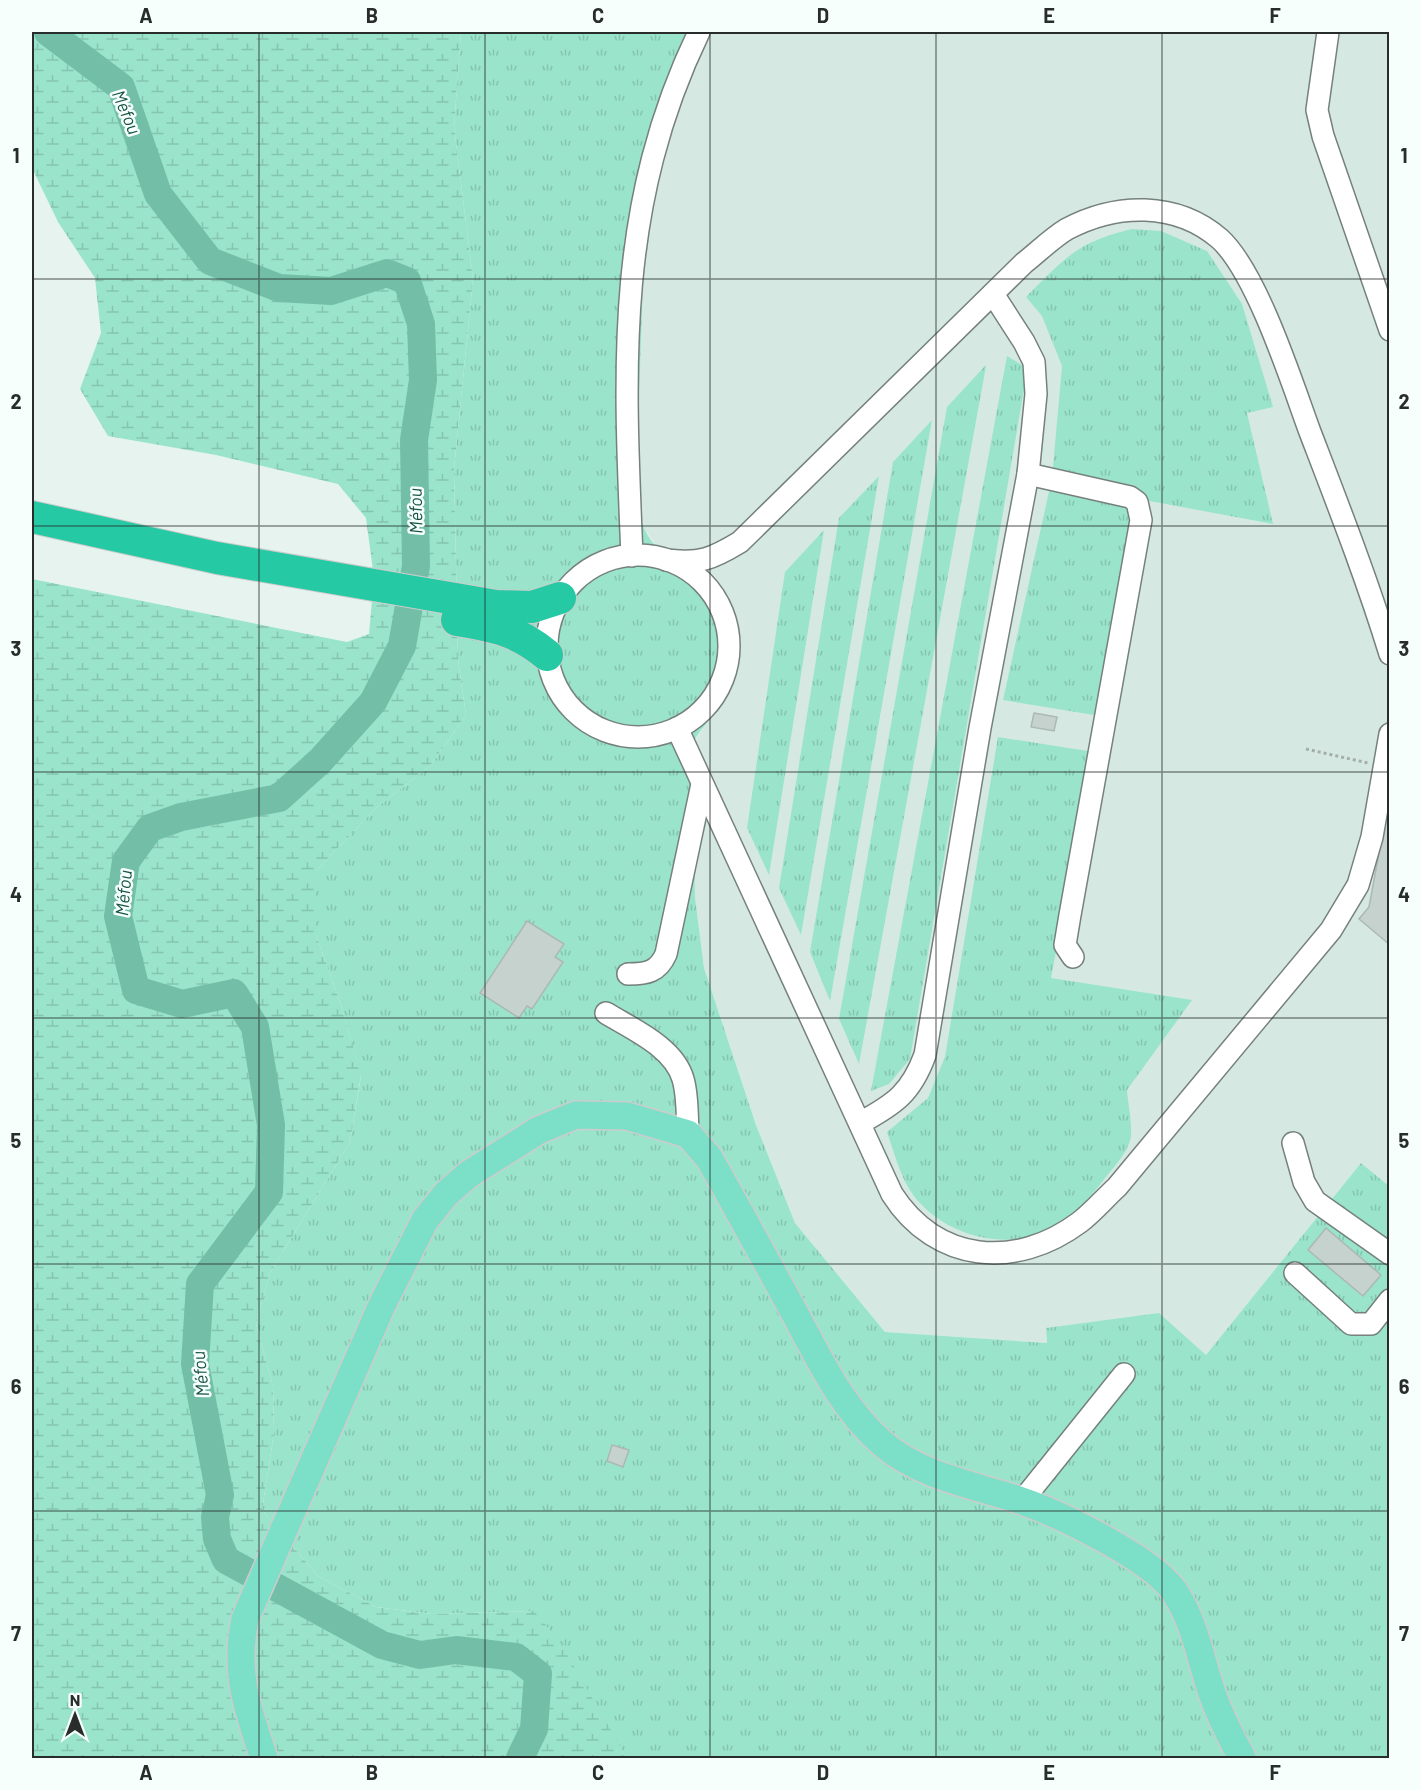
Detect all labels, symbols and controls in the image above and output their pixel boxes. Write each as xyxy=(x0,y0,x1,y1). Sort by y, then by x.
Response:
text: A xyxy=(139,3,153,27)
text: B xyxy=(366,3,378,27)
text: C xyxy=(592,3,604,27)
text: D xyxy=(817,3,829,27)
text: E xyxy=(1043,3,1055,27)
text: F xyxy=(1269,3,1281,27)
water label: Méfou xyxy=(108,87,146,137)
text: 1 xyxy=(12,143,20,167)
text: 1 xyxy=(1400,143,1408,167)
text: 2 xyxy=(10,389,22,413)
text: 2 xyxy=(1398,389,1410,413)
water label: Méfou xyxy=(404,488,426,534)
text: 3 xyxy=(11,636,21,660)
text: 3 xyxy=(1399,636,1409,660)
water label: Méfou xyxy=(110,869,136,917)
text: 4 xyxy=(10,882,22,906)
text: 4 xyxy=(1398,882,1410,906)
text: 5 xyxy=(11,1128,22,1152)
text: 5 xyxy=(1399,1128,1410,1152)
water label: Méfou xyxy=(187,1350,213,1398)
text: 6 xyxy=(11,1374,22,1398)
text: 6 xyxy=(1399,1374,1410,1398)
text: 7 xyxy=(11,1621,21,1645)
text: 7 xyxy=(1399,1621,1409,1645)
north arrow xyxy=(45,1685,105,1745)
text: N xyxy=(70,1690,80,1709)
text: A xyxy=(139,1760,153,1784)
text: B xyxy=(366,1760,378,1784)
text: C xyxy=(592,1760,604,1784)
text: D xyxy=(817,1760,829,1784)
text: E xyxy=(1043,1760,1055,1784)
text: F xyxy=(1269,1760,1281,1784)

